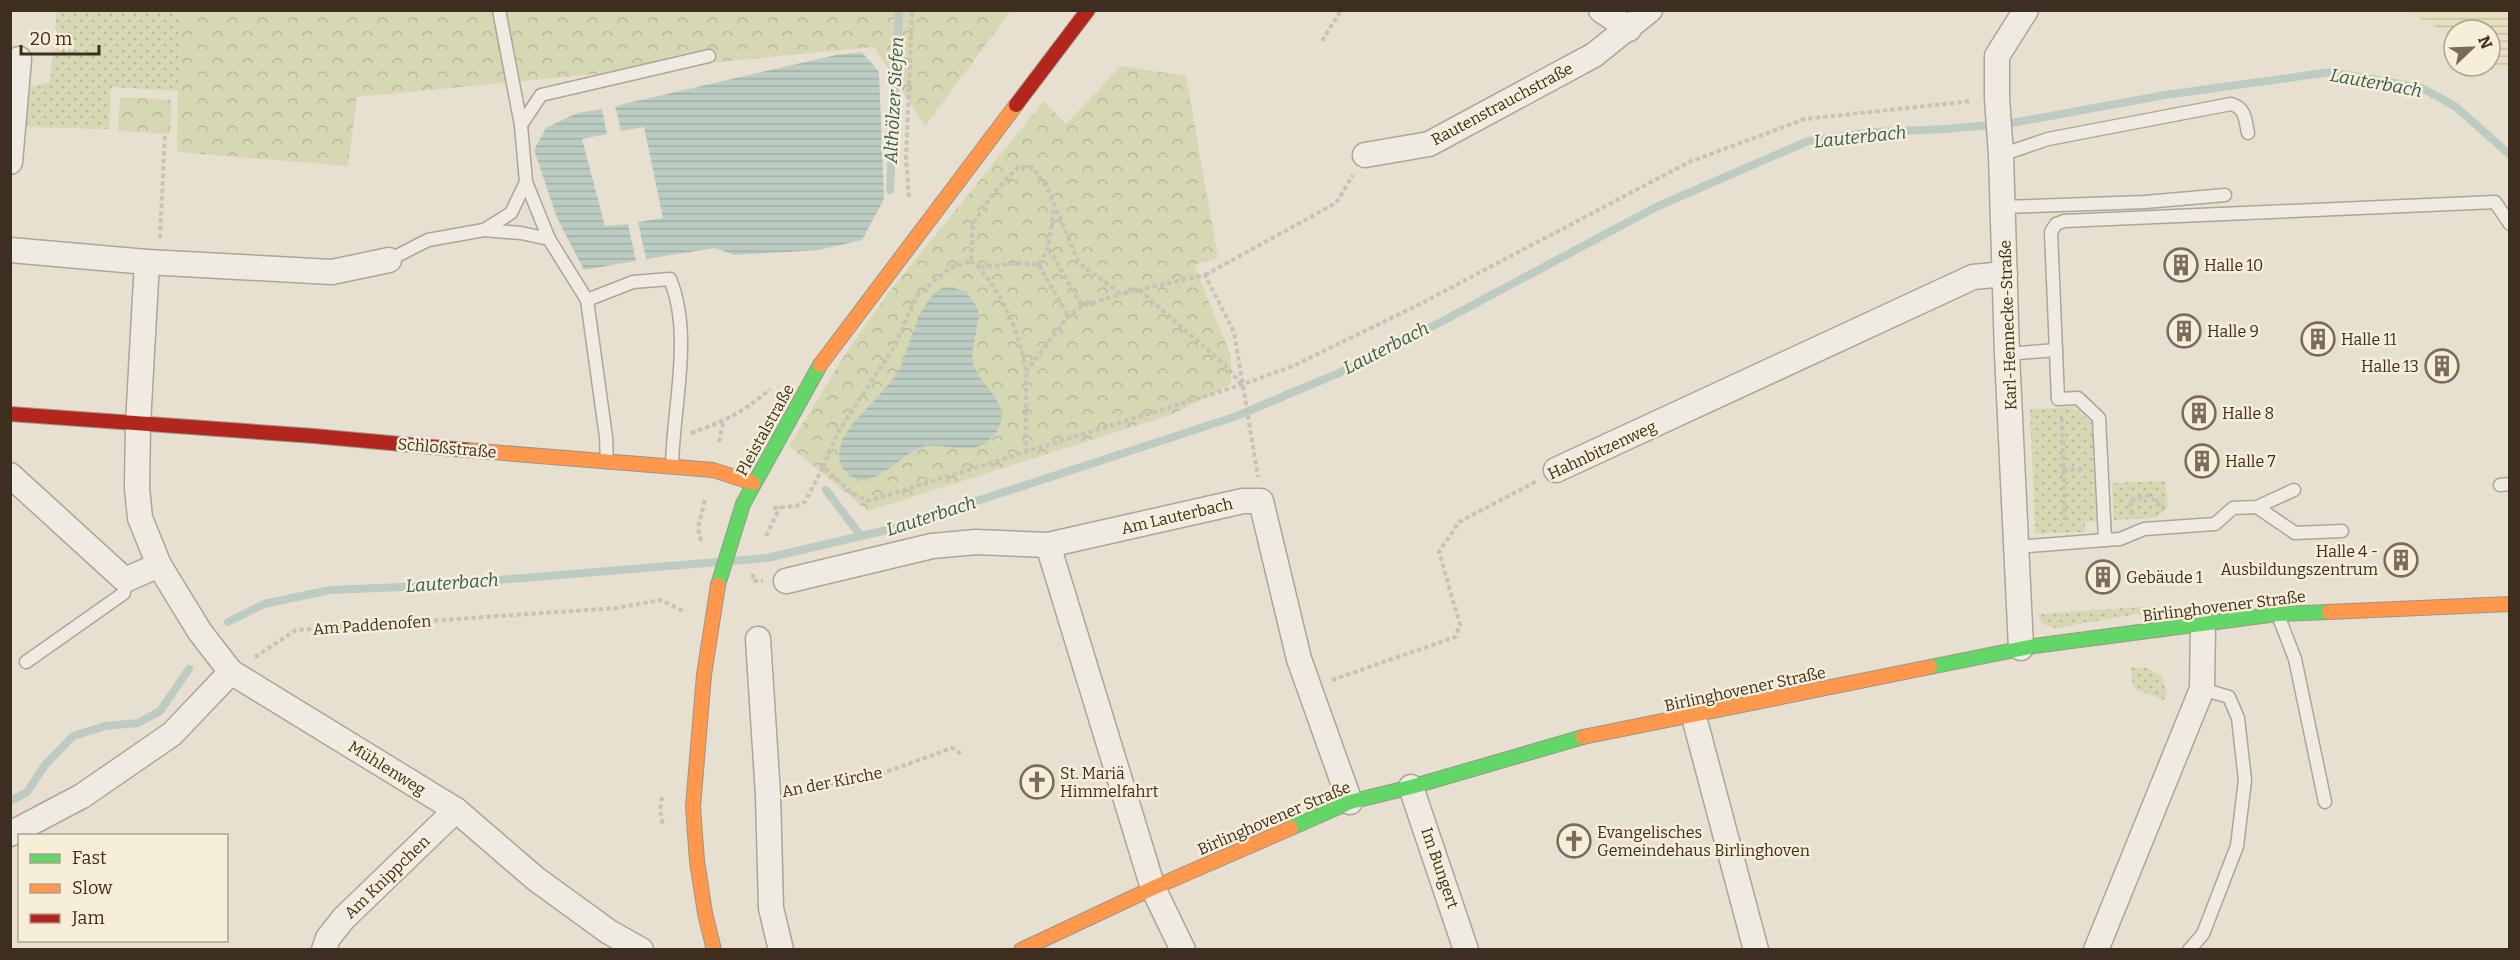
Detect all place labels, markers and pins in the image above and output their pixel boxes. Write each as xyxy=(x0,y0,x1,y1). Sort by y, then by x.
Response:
building icon: Halle 10 xyxy=(2163,247,2199,283)
place label: Halle 10 xyxy=(2204,256,2263,275)
building icon: Halle 9 xyxy=(2166,313,2202,349)
building icon: Halle 11 xyxy=(2300,321,2336,357)
place label: Halle 9 xyxy=(2207,322,2259,341)
place label: Halle 11 xyxy=(2341,330,2397,349)
building icon: Halle 13 xyxy=(2424,348,2460,384)
place label: Halle 13 xyxy=(2361,357,2419,376)
building icon: Halle 8 xyxy=(2181,395,2217,431)
place label: Halle 8 xyxy=(2222,404,2274,423)
building icon: Halle 7 xyxy=(2184,443,2220,479)
place label: Halle 7 xyxy=(2225,452,2275,471)
place label: Halle 4 - Ausbildungszentrum xyxy=(2220,542,2378,579)
building icon: Halle 4 - Ausbildungszentrum xyxy=(2383,542,2419,578)
building icon: Gebäude 1 xyxy=(2085,559,2121,595)
place label: Gebäude 1 xyxy=(2126,568,2203,587)
church icon: St. Mariä Himmelfahrt xyxy=(1019,764,1055,800)
place label: St. Mariä Himmelfahrt xyxy=(1060,764,1159,801)
church icon: Evangelisches Gemeindehaus Birlinghoven xyxy=(1556,823,1592,859)
place label: Evangelisches Gemeindehaus Birlinghoven xyxy=(1597,823,1810,860)

